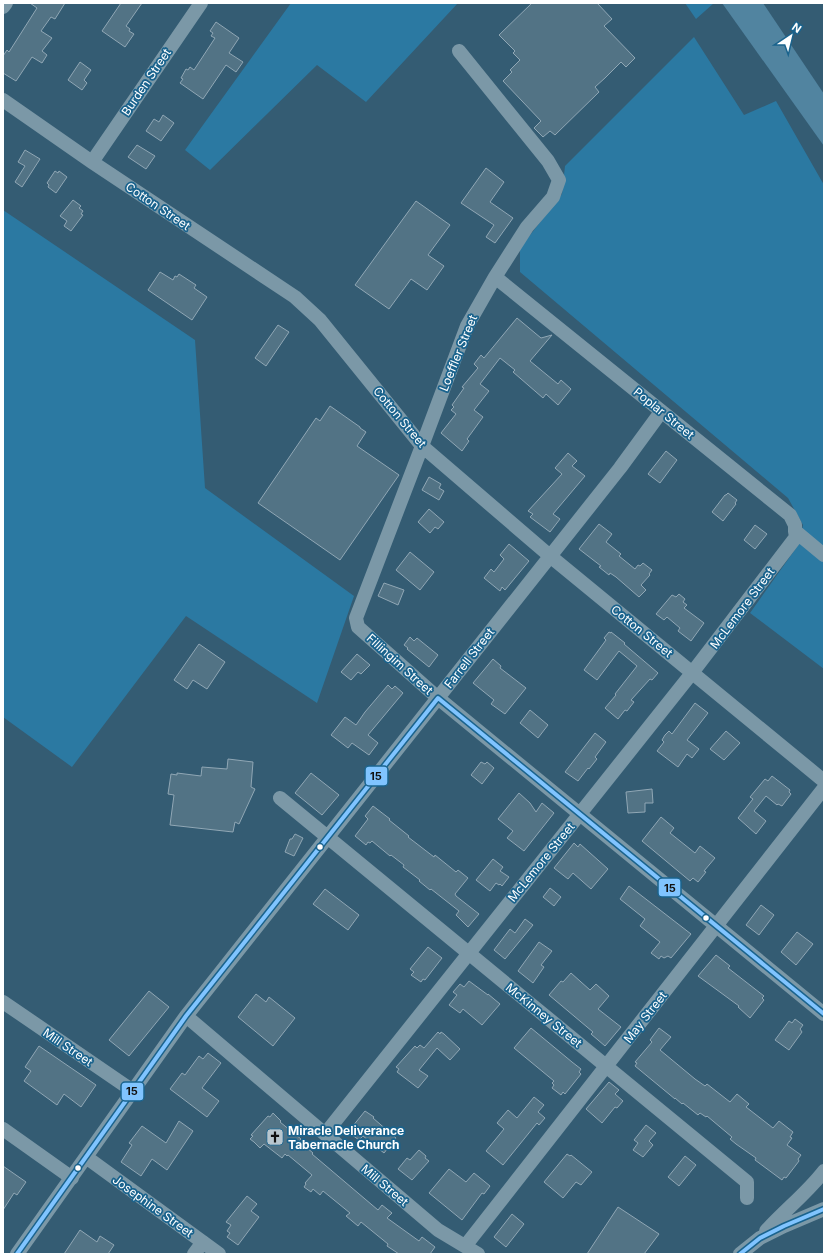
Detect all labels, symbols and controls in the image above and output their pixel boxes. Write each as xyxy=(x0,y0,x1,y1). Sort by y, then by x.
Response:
north arrow xyxy=(771,16,811,56)
text: N xyxy=(789,20,804,36)
street label: Burden Street xyxy=(118,45,174,119)
street label: Cotton Street xyxy=(123,179,193,233)
street label: Loeffler Street xyxy=(436,313,480,393)
street label: Cotton Street xyxy=(370,383,430,451)
street label: Poplar Street xyxy=(631,384,697,442)
street label: McLemore Street xyxy=(707,564,777,652)
street label: Cotton Street xyxy=(608,602,676,660)
street label: Farrell Street xyxy=(441,625,497,691)
street label: Fillingim Street xyxy=(364,630,436,698)
line badge: 15 xyxy=(365,766,388,786)
text: 15 xyxy=(370,769,382,783)
street label: McLemore Street xyxy=(504,819,578,905)
unlabelled marker xyxy=(315,842,325,852)
line badge: 15 xyxy=(658,878,681,897)
text: 15 xyxy=(664,881,676,895)
unlabelled marker xyxy=(701,913,711,923)
street label: McKinney Street xyxy=(503,980,585,1050)
street label: May Street xyxy=(620,988,670,1046)
street label: Mill Street xyxy=(40,1025,96,1069)
line badge: 15 xyxy=(121,1082,144,1101)
text: 15 xyxy=(126,1084,138,1098)
place label: Miracle Deliverance Tabernacle Church xyxy=(288,1123,404,1152)
church icon: Miracle Deliverance Tabernacle Church xyxy=(265,1127,285,1147)
street label: Mill Street xyxy=(358,1161,412,1209)
unlabelled marker xyxy=(73,1163,83,1173)
street label: Josephine Street xyxy=(110,1172,196,1240)

